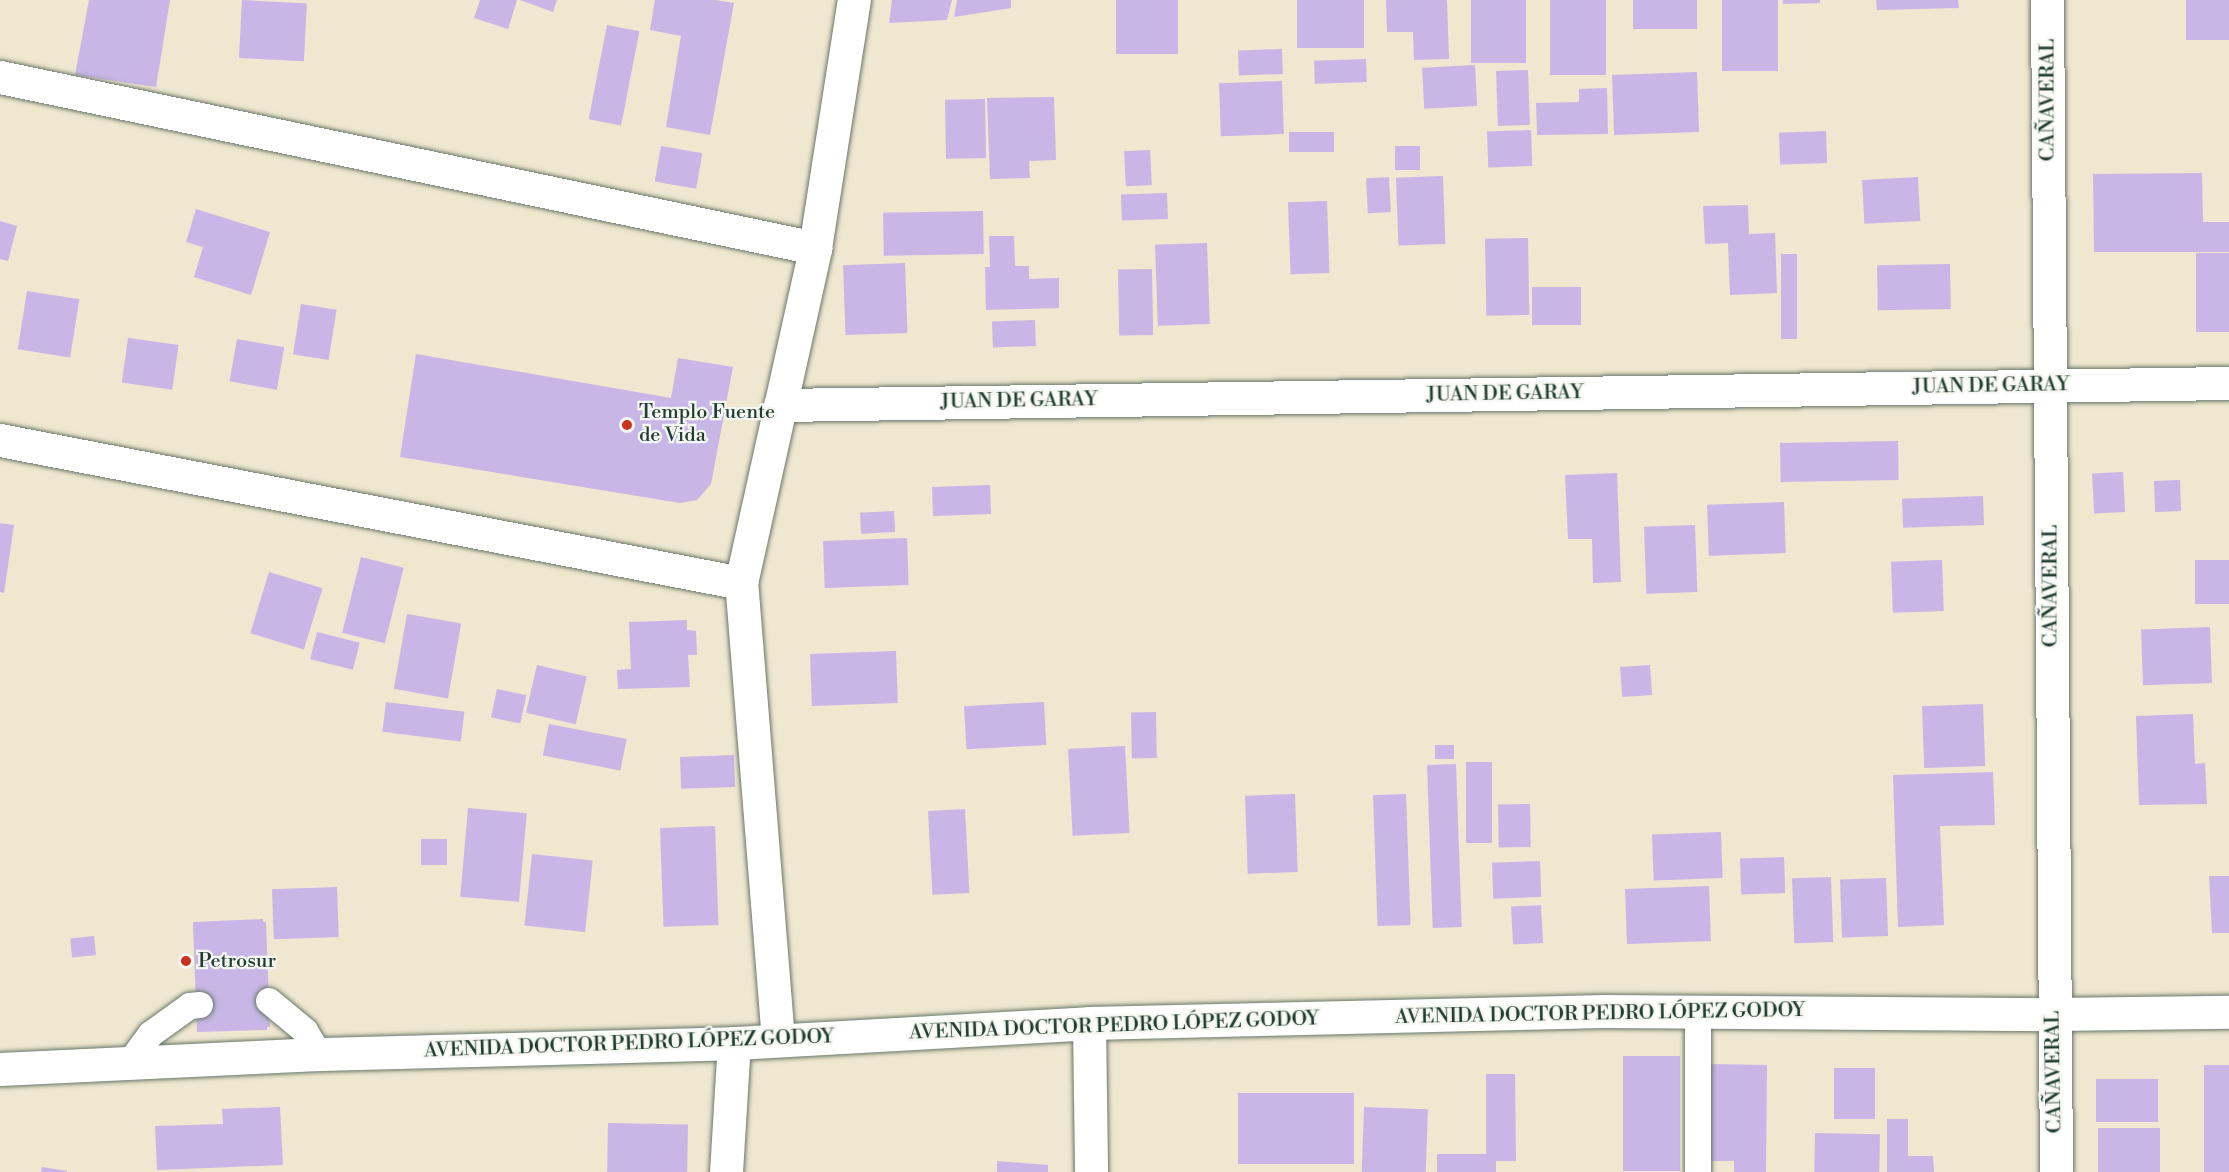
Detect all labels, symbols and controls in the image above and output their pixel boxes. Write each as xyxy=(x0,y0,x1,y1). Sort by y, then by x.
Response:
street label: CAÑAVERAL xyxy=(2036,39,2060,161)
street label: JUAN DE GARAY xyxy=(1912,373,2070,399)
street label: JUAN DE GARAY xyxy=(1426,381,1584,407)
street label: JUAN DE GARAY xyxy=(940,388,1098,414)
place label: Templo Fuente de Vida xyxy=(639,401,775,448)
marker: Templo Fuente de Vida xyxy=(620,418,634,432)
street label: CAÑAVERAL xyxy=(2039,525,2063,647)
place label: Petrosur xyxy=(198,949,276,973)
marker: Petrosur xyxy=(179,954,193,968)
street label: AVENIDA DOCTOR PEDRO LÓPEZ GODOY xyxy=(1395,998,1805,1030)
street label: AVENIDA DOCTOR PEDRO LÓPEZ GODOY xyxy=(909,1007,1319,1045)
street label: CAÑAVERAL xyxy=(2041,1010,2067,1134)
street label: AVENIDA DOCTOR PEDRO LÓPEZ GODOY xyxy=(424,1025,834,1063)

